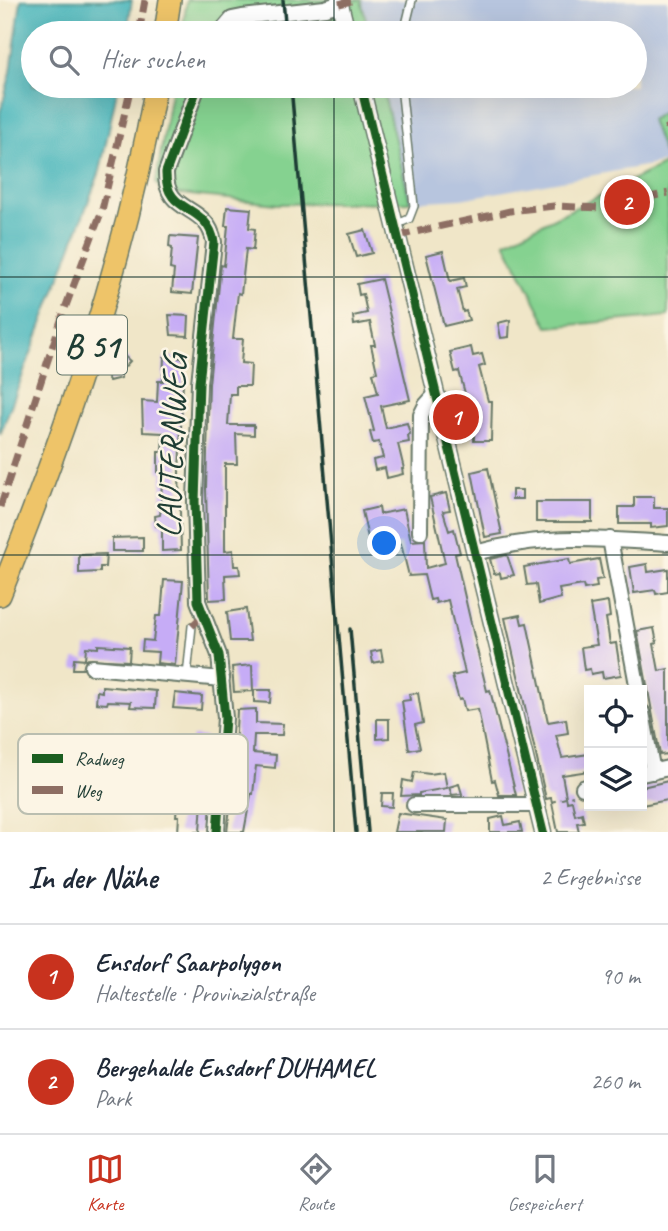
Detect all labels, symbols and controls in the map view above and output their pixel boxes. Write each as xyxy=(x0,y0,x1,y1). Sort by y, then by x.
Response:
search box xyxy=(21,21,647,98)
icon: search xyxy=(45,41,83,79)
text: Hier suchen xyxy=(101,43,205,76)
pin: 2 xyxy=(604,176,650,228)
road number: B 51 xyxy=(57,316,127,374)
street label: LAUTERNWEG xyxy=(146,349,197,538)
pin: 1 xyxy=(433,391,479,443)
your location xyxy=(367,526,401,560)
map controls xyxy=(584,685,647,811)
button: locate xyxy=(584,685,647,748)
legend xyxy=(18,734,248,814)
text: Radweg xyxy=(75,747,125,771)
button: layers xyxy=(584,748,647,811)
text: Weg xyxy=(75,779,103,803)
text: In der Nähe xyxy=(28,859,157,897)
text: 2 Ergebnisse xyxy=(540,863,640,892)
text: Ensdorf Saarpolygon xyxy=(95,946,281,979)
text: 1 xyxy=(46,962,56,991)
text: 90 m xyxy=(601,962,640,991)
text: Haltestelle · Provinzialstraße xyxy=(95,979,315,1008)
text: Bergehalde Ensdorf DUHAMEL xyxy=(95,1051,375,1084)
text: 2 xyxy=(46,1067,56,1096)
text: 260 m xyxy=(591,1067,640,1096)
text: Park xyxy=(95,1084,131,1113)
tab: Karte xyxy=(86,1150,124,1216)
tab: Route xyxy=(297,1150,335,1216)
tab: Gespeichert xyxy=(508,1150,582,1216)

